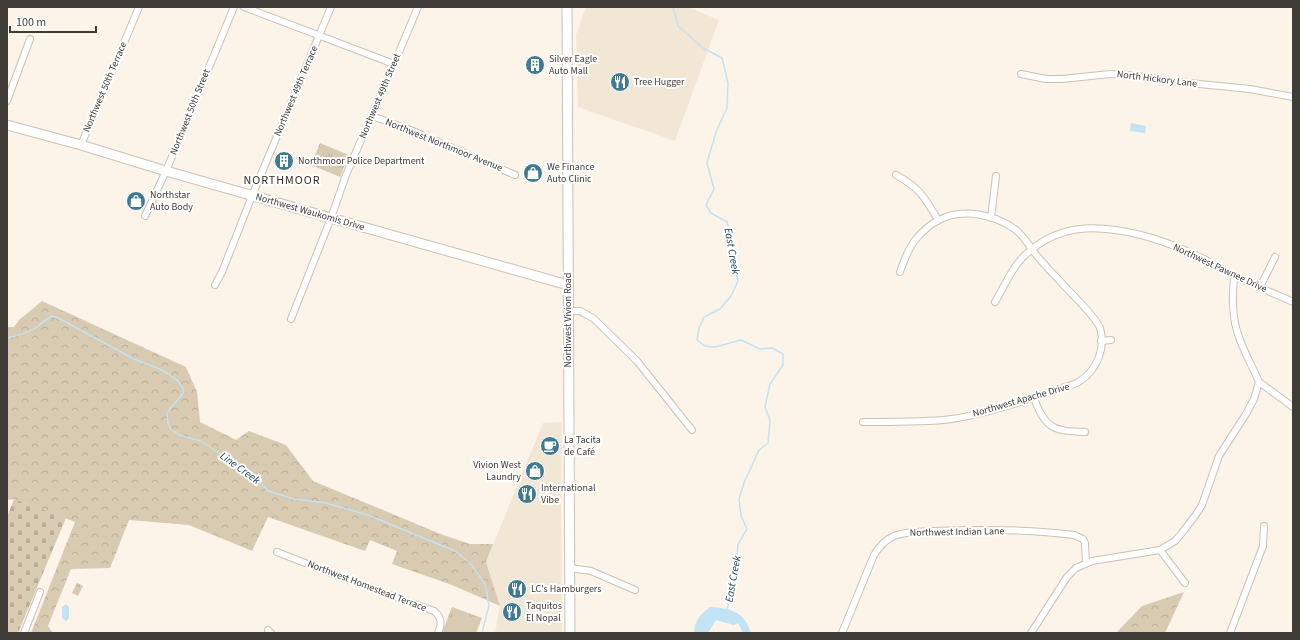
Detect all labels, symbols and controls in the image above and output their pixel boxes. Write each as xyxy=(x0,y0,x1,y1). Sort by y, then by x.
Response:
scale bar xyxy=(10,8,96,34)
text: 100 m xyxy=(16,14,46,31)
street label: Northwest 50th Terrace xyxy=(80,40,130,134)
street label: Northwest 49th Terrace xyxy=(271,44,321,138)
street label: Northwest 49th Street xyxy=(356,51,405,141)
place label: Silver Eagle Auto Mall xyxy=(549,52,597,78)
building icon: Silver Eagle Auto Mall xyxy=(524,54,546,76)
street label: Northwest 50th Street xyxy=(166,66,214,157)
street label: North Hickory Lane xyxy=(1116,67,1198,91)
restaurant icon: Tree Hugger xyxy=(609,71,631,93)
place label: Tree Hugger xyxy=(634,75,685,89)
street label: Northwest Northmoor Avenue xyxy=(383,115,505,175)
building icon: Northmoor Police Department xyxy=(273,150,295,172)
place label: Northmoor Police Department xyxy=(298,154,425,168)
place label: We Finance Auto Clinic xyxy=(547,160,595,186)
shop icon: We Finance Auto Clinic xyxy=(522,162,544,184)
district label: NORTHMOOR xyxy=(243,172,321,189)
place label: Northstar Auto Body xyxy=(150,188,193,214)
shop icon: Northstar Auto Body xyxy=(125,190,147,212)
street label: Northwest Waukomis Drive xyxy=(254,190,366,234)
water label: East Creek xyxy=(721,227,744,276)
street label: Northwest Pawnee Drive xyxy=(1171,240,1269,296)
street label: Northwest Vivion Road xyxy=(561,273,575,367)
street label: Northwest Apache Drive xyxy=(971,379,1071,421)
place label: La Tacita de Café xyxy=(564,433,601,459)
cafe icon: La Tacita de Café xyxy=(539,435,561,457)
water label: Line Creek xyxy=(217,448,264,488)
place label: Vivion West Laundry xyxy=(473,458,522,484)
shop icon: Vivion West Laundry xyxy=(524,460,546,482)
place label: International Vibe xyxy=(541,481,596,507)
restaurant icon: International Vibe xyxy=(516,483,538,505)
street label: Northwest Indian Lane xyxy=(910,524,1004,540)
water label: East Creek xyxy=(722,554,745,603)
street label: Northwest Homestead Terrace xyxy=(306,557,428,615)
restaurant icon: LC's Hamburgers xyxy=(506,578,528,600)
place label: LC's Hamburgers xyxy=(531,582,601,596)
place label: Taquitos El Nopal xyxy=(526,599,562,625)
restaurant icon: Taquitos El Nopal xyxy=(501,601,523,623)

